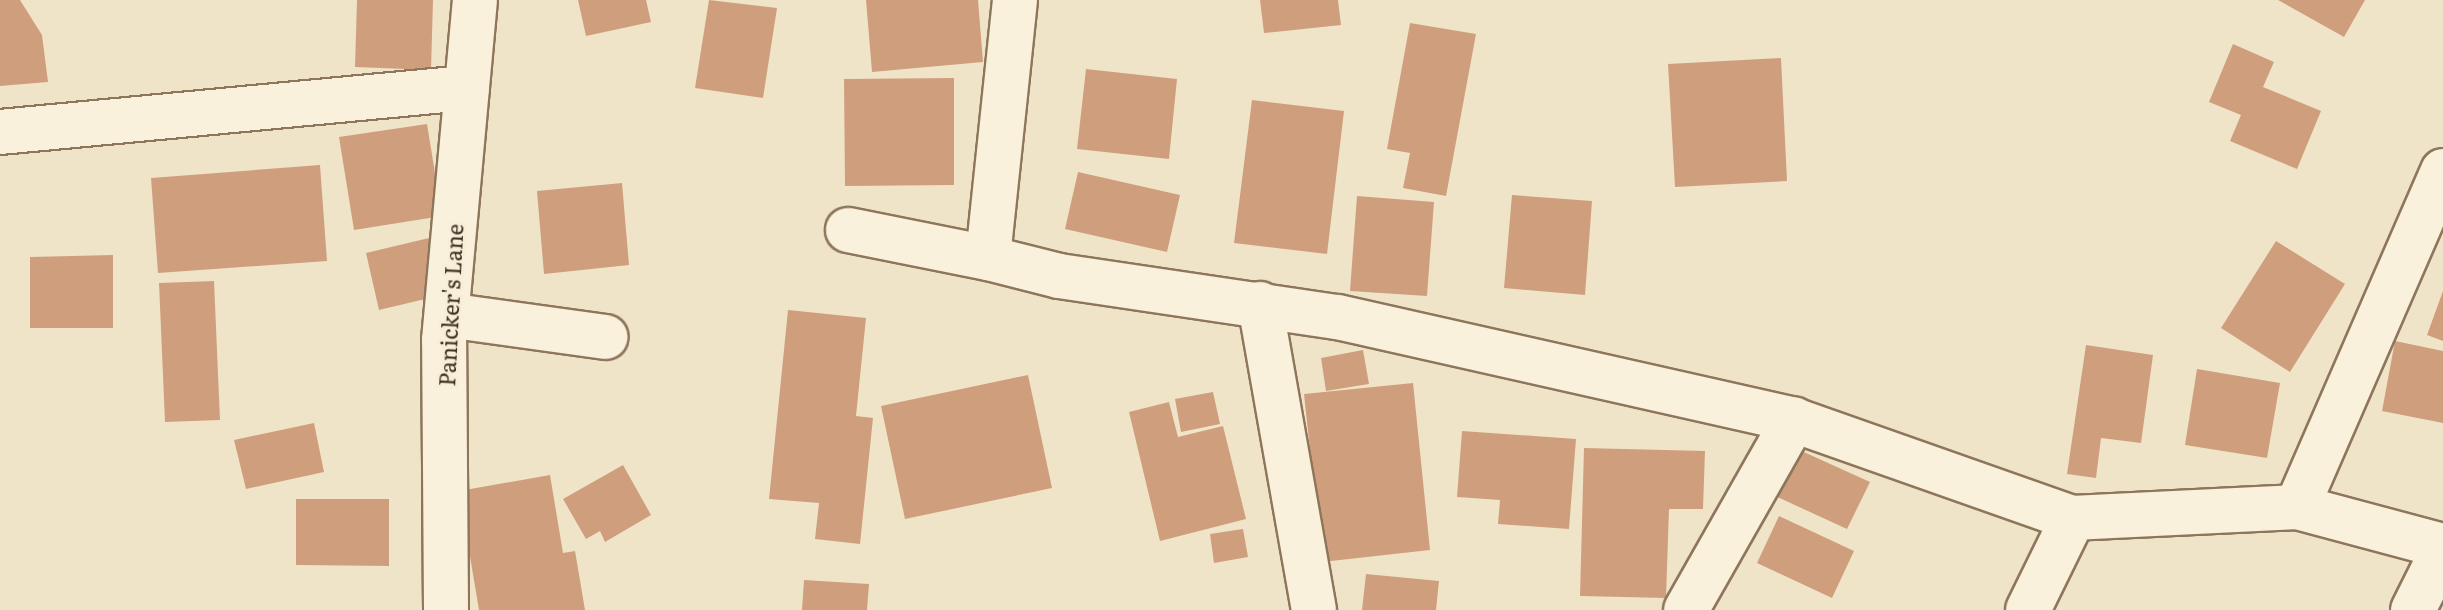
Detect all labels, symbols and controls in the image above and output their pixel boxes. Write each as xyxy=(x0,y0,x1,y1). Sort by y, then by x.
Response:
street label: Panicker's Lane xyxy=(433,223,467,387)

